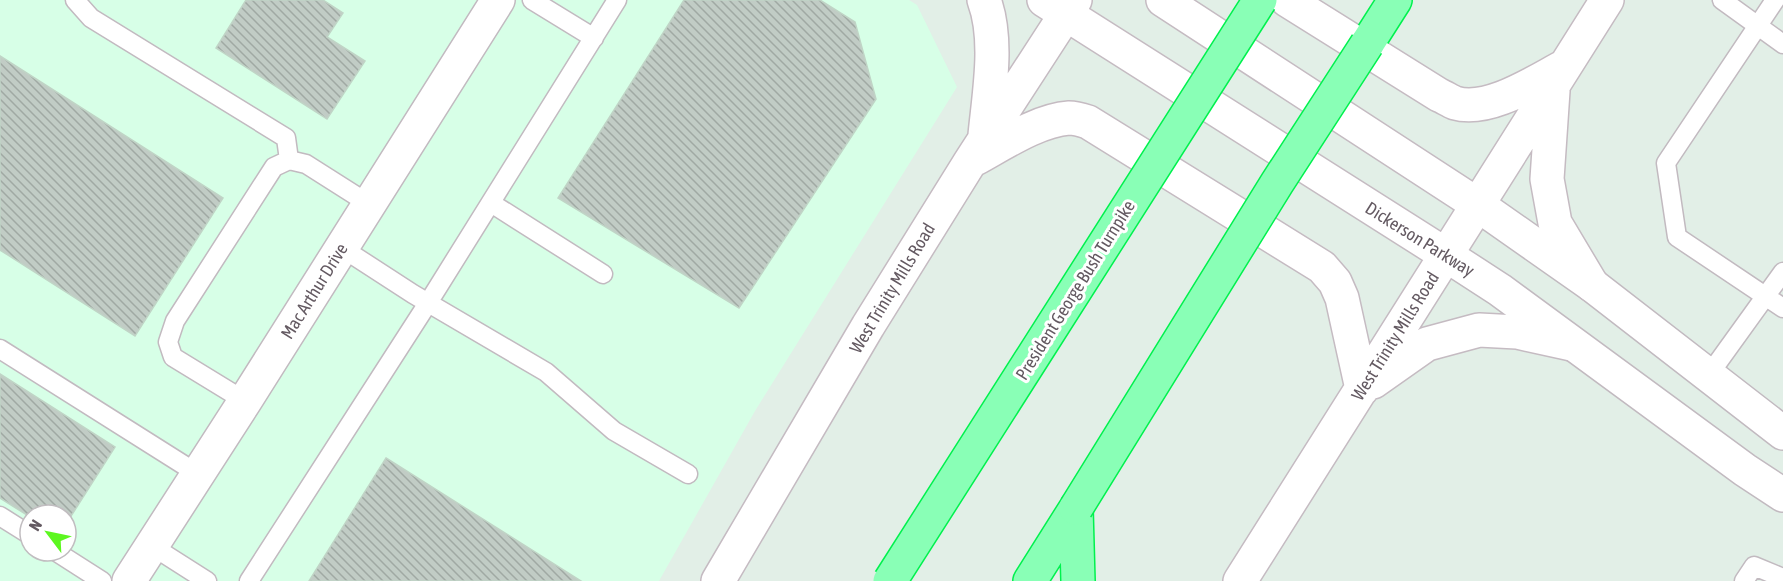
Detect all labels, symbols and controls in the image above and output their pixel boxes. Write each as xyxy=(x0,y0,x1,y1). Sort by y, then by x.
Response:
street label: President George Bush Turnpike xyxy=(1011,196,1139,384)
street label: Dickerson Parkway xyxy=(1362,197,1478,281)
street label: West Trinity Mills Road xyxy=(845,219,939,357)
street label: Mac Arthur Drive xyxy=(276,239,352,343)
street label: West Trinity Mills Road xyxy=(1347,268,1443,404)
north arrow xyxy=(18,503,78,563)
text: N xyxy=(25,516,45,534)

